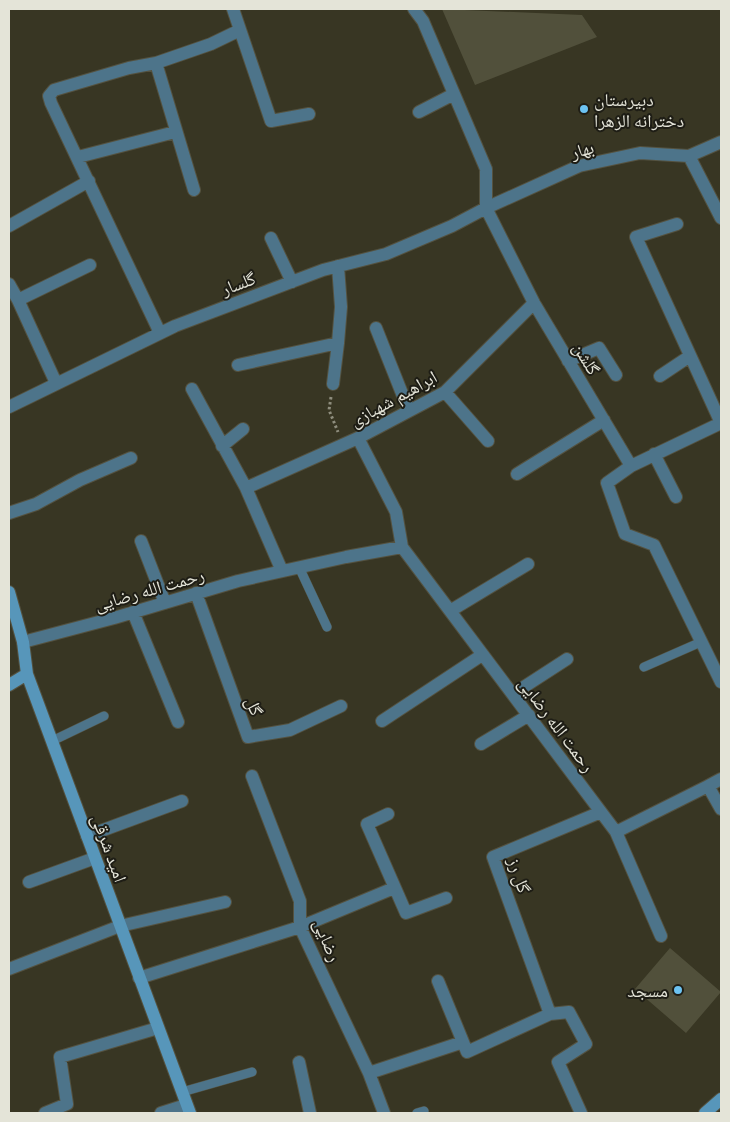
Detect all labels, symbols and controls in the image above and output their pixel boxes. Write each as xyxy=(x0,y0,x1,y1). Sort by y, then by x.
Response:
place label: دبيرستان دخترانه الزهرا xyxy=(594,88,684,131)
marker: دبيرستان دخترانه الزهرا xyxy=(578,103,590,115)
street label: بهار xyxy=(567,135,596,164)
street label: گلسار xyxy=(217,266,259,300)
street label: گلشن xyxy=(568,338,606,379)
street label: ابراهیم شهبازی xyxy=(345,365,442,433)
street label: رحمت الله رضایی xyxy=(91,563,207,616)
street label: رحمت الله رضایی xyxy=(513,672,600,777)
street label: گل xyxy=(241,694,269,719)
street label: امید شرقی xyxy=(87,811,132,885)
street label: گل رز xyxy=(503,854,536,896)
street label: رضایی xyxy=(309,915,346,965)
place label: مسجد xyxy=(627,979,668,1001)
marker: مسجد xyxy=(672,984,684,996)

